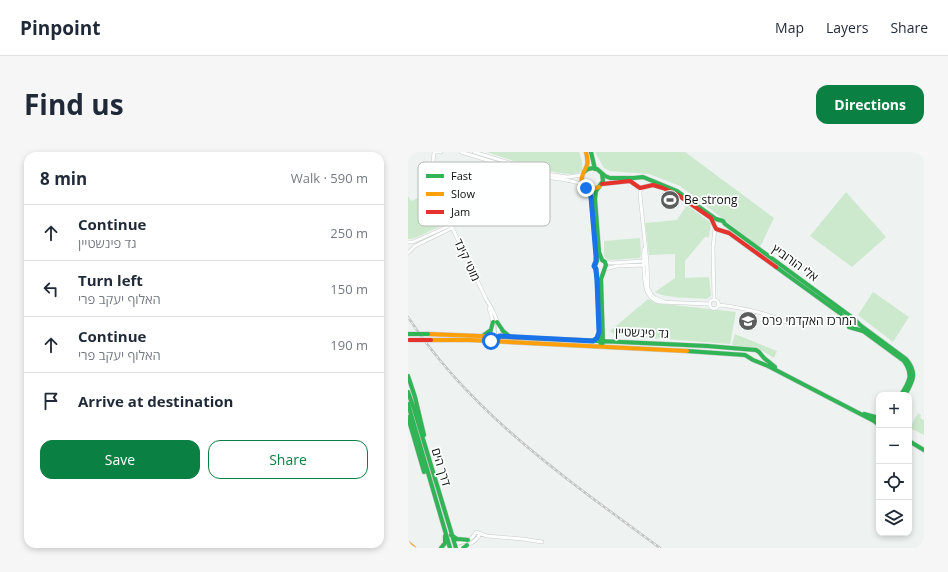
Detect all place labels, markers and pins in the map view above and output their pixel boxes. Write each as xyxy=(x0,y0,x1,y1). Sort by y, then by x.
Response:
sports icon: Be strong xyxy=(659,189,681,211)
place label: Be strong xyxy=(684,191,738,208)
school or university icon: המרכז האקדמי פרס xyxy=(737,310,759,332)
place label: המרכז האקדמי פרס xyxy=(762,312,857,329)

